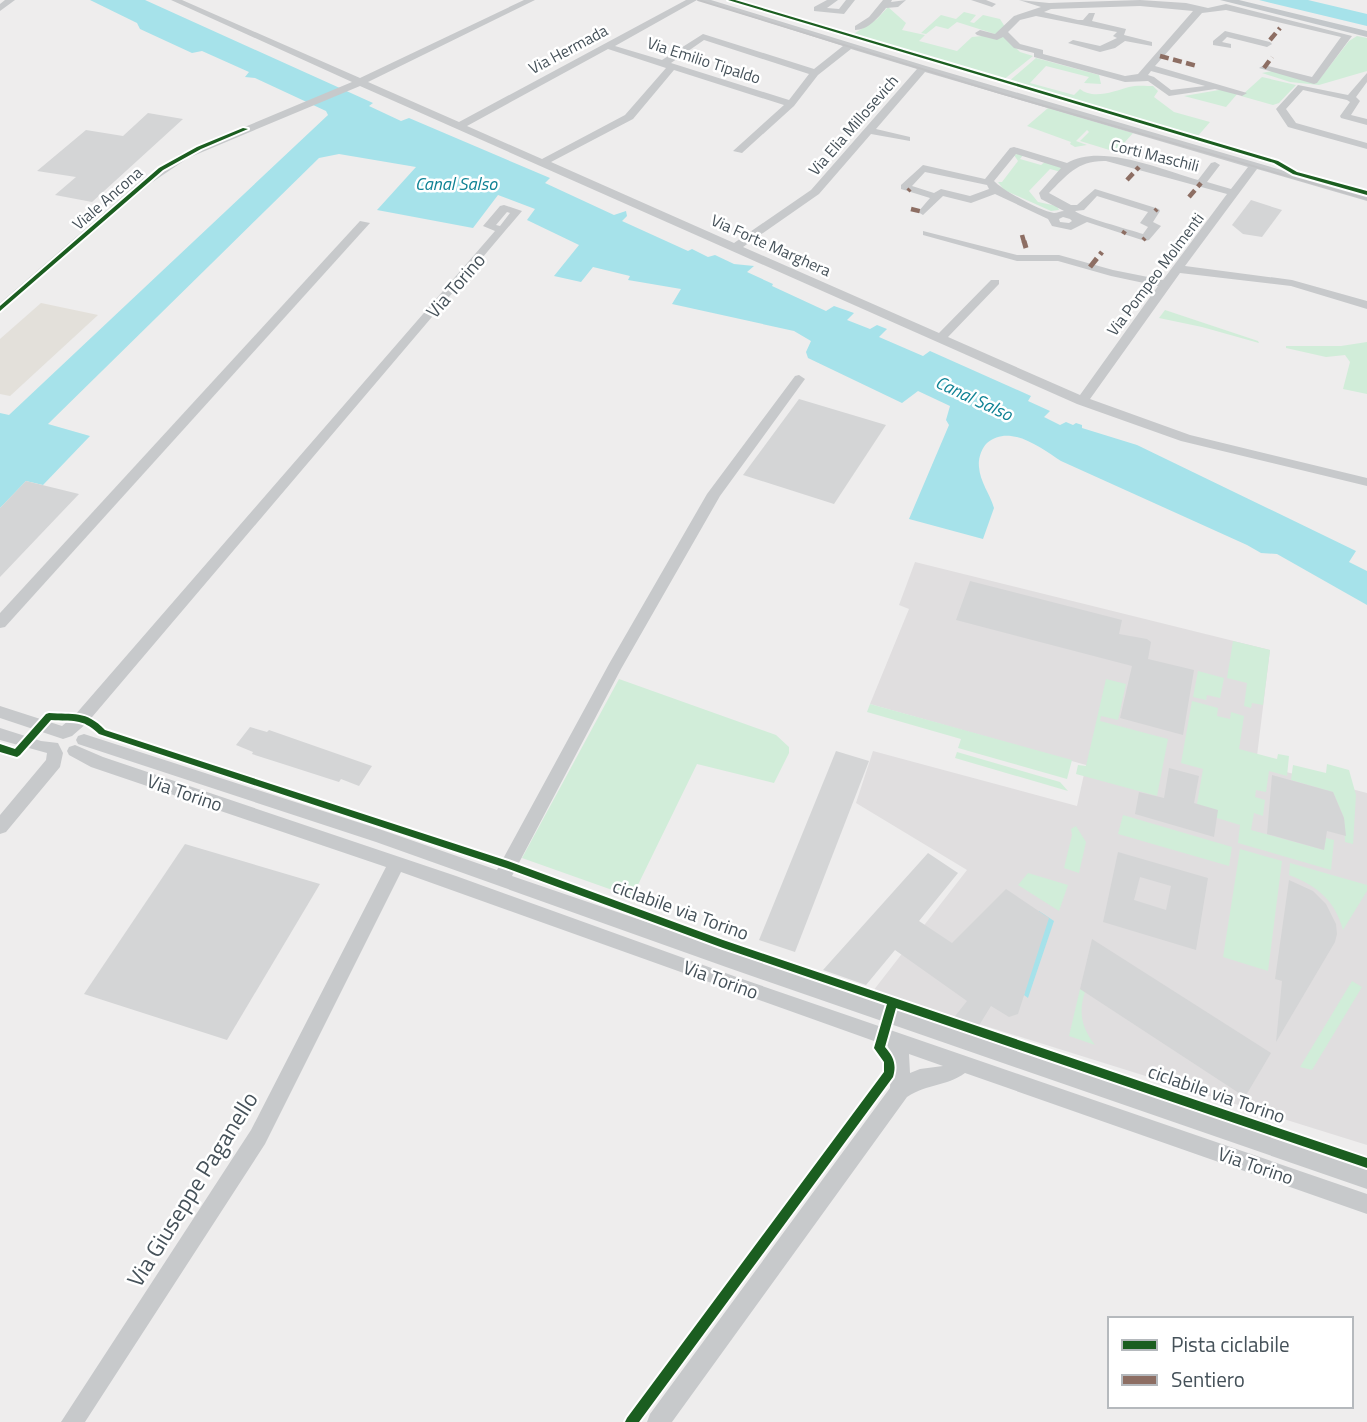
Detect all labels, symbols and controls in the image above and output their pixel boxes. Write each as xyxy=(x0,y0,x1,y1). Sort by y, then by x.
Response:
street label: Via Hermada xyxy=(524,18,612,80)
street label: Via Emilio Tipaldo xyxy=(644,30,764,90)
street label: Via Elia Millosevich xyxy=(802,69,904,181)
street label: Corti Maschili xyxy=(1108,132,1202,178)
street label: Viale Ancona xyxy=(67,161,147,235)
water label: Canal Salso xyxy=(415,170,498,197)
street label: Via Pompeo Molmenti xyxy=(1101,207,1209,341)
street label: Via Forte Marghera xyxy=(707,208,835,282)
street label: Via Torino xyxy=(418,246,492,324)
water label: Canal Salso xyxy=(931,368,1018,428)
street label: Via Torino xyxy=(143,766,227,818)
street label: ciclabile via Torino xyxy=(609,871,753,947)
street label: Via Torino xyxy=(679,952,763,1006)
street label: ciclabile via Torino xyxy=(1145,1056,1289,1130)
street label: Via Giuseppe Paganello xyxy=(118,1084,266,1294)
street label: Via Torino xyxy=(1214,1139,1298,1191)
legend xyxy=(1108,1317,1353,1408)
text: Pista ciclabile xyxy=(1171,1328,1290,1360)
text: Sentiero xyxy=(1171,1363,1245,1395)

